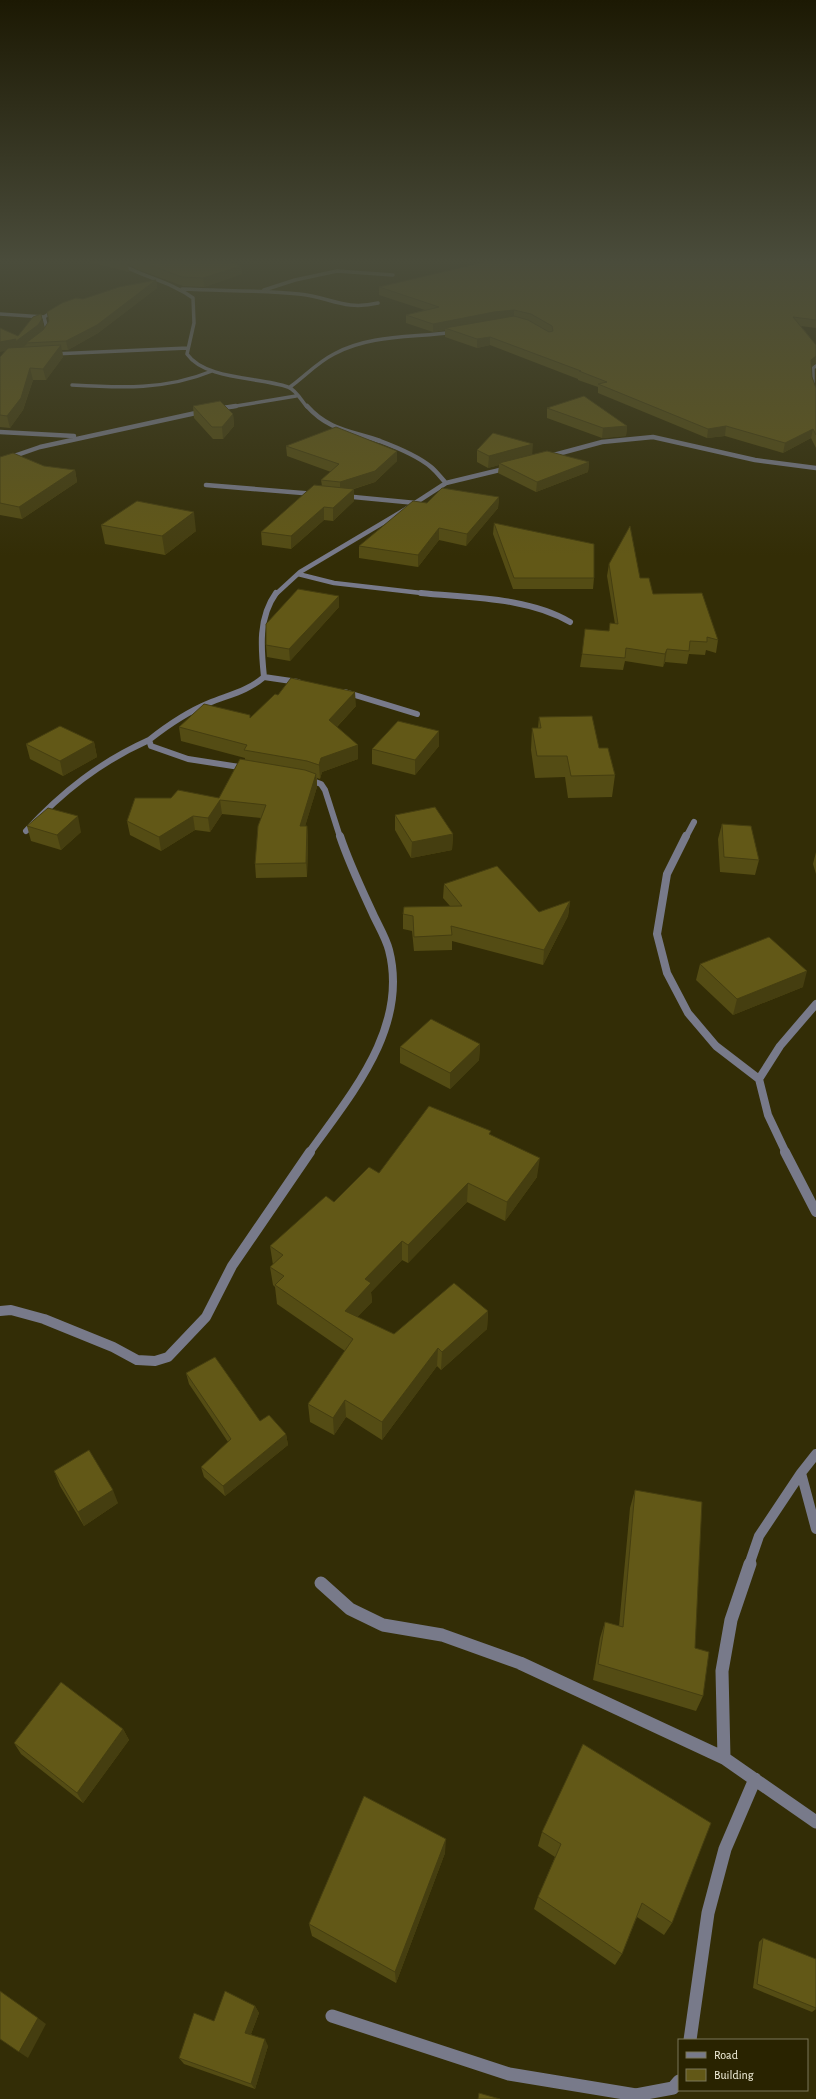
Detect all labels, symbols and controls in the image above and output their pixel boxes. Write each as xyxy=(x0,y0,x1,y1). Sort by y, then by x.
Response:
legend xyxy=(678,2039,808,2091)
text: Road xyxy=(714,2049,738,2061)
text: Building xyxy=(714,2069,754,2081)

